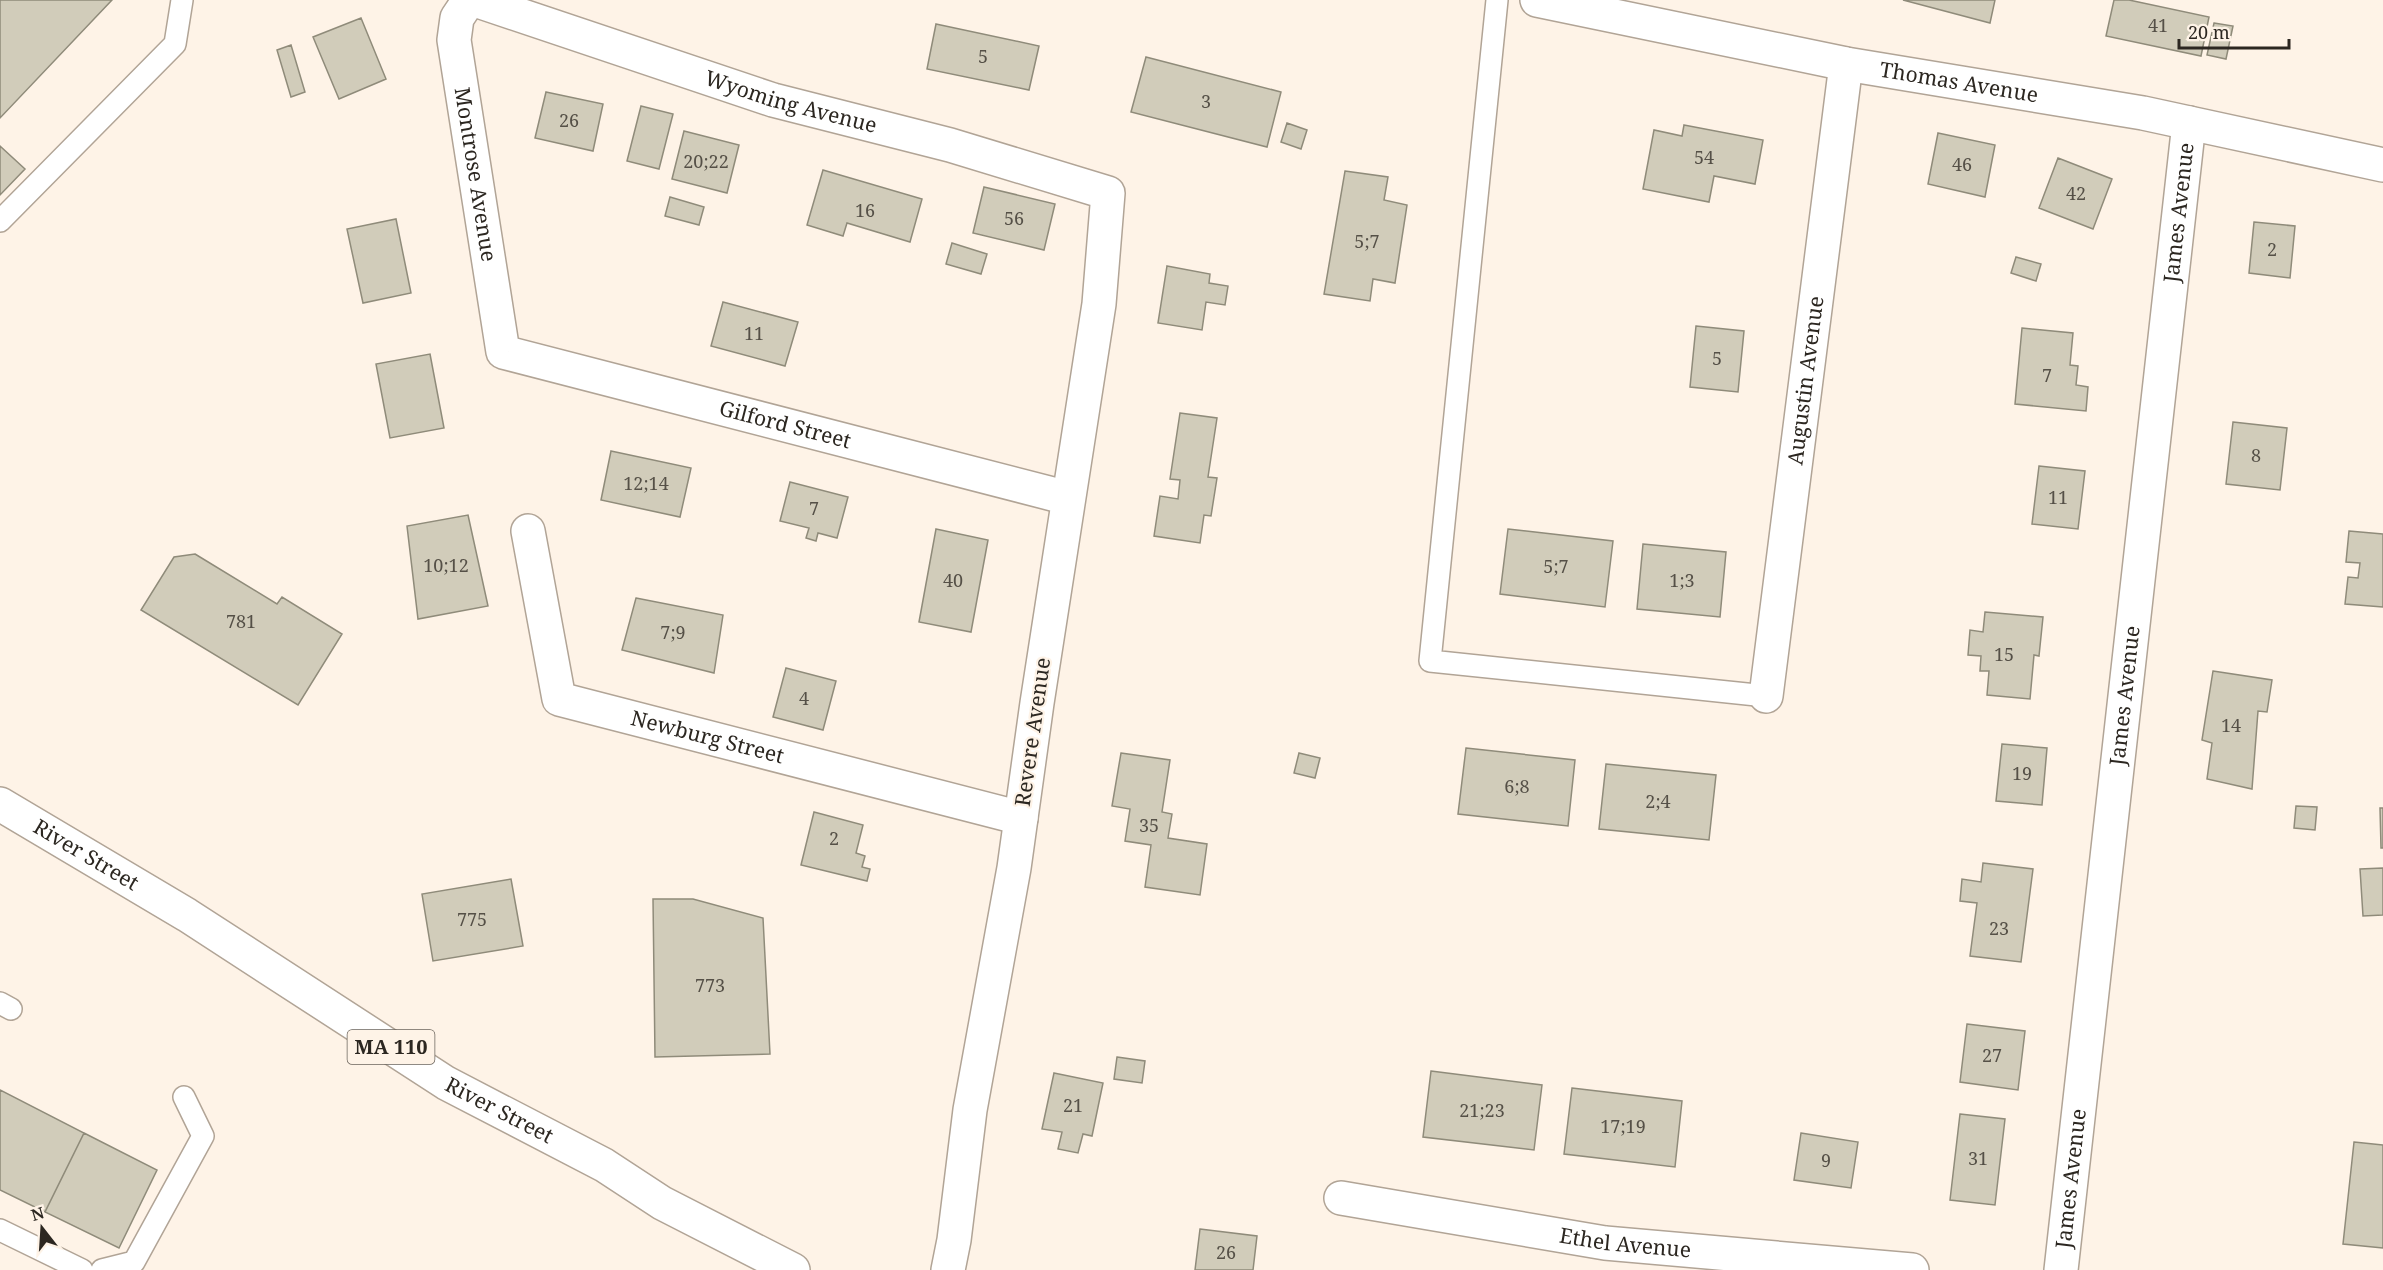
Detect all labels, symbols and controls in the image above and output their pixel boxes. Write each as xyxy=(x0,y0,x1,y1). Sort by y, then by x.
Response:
scale bar xyxy=(2179,12,2288,50)
house number: 41 xyxy=(2148,13,2168,37)
text: 20 m xyxy=(2188,20,2230,44)
house number: 5 xyxy=(978,44,988,68)
street label: Thomas Avenue xyxy=(1878,55,2040,108)
street label: Wyoming Avenue xyxy=(701,63,880,139)
street label: Montrose Avenue xyxy=(449,85,504,264)
house number: 3 xyxy=(1201,89,1211,113)
house number: 26 xyxy=(559,108,579,132)
street label: James Avenue xyxy=(2156,141,2200,285)
house number: 54 xyxy=(1694,145,1714,169)
house number: 20;22 xyxy=(683,149,729,173)
house number: 46 xyxy=(1952,152,1972,176)
house number: 42 xyxy=(2066,181,2086,205)
house number: 16 xyxy=(855,198,875,222)
house number: 56 xyxy=(1004,206,1024,230)
house number: 5;7 xyxy=(1354,229,1380,253)
house number: 2 xyxy=(2267,237,2277,261)
street label: Augustin Avenue xyxy=(1780,294,1830,467)
house number: 11 xyxy=(744,321,764,345)
house number: 5 xyxy=(1712,346,1722,370)
house number: 7 xyxy=(2042,363,2052,387)
street label: Gilford Street xyxy=(716,393,854,454)
house number: 8 xyxy=(2251,443,2261,467)
house number: 12;14 xyxy=(623,471,669,495)
house number: 11 xyxy=(2048,485,2068,509)
house number: 7 xyxy=(809,496,819,520)
house number: 10;12 xyxy=(423,553,469,577)
house number: 5;7 xyxy=(1543,554,1569,578)
house number: 40 xyxy=(943,568,963,592)
house number: 1;3 xyxy=(1669,568,1695,592)
house number: 781 xyxy=(226,609,256,633)
house number: 7;9 xyxy=(660,620,686,644)
street label: James Avenue xyxy=(2102,624,2146,768)
house number: 15 xyxy=(1994,642,2014,666)
street label: Revere Avenue xyxy=(1008,656,1056,808)
house number: 4 xyxy=(799,686,809,710)
street label: Newburg Street xyxy=(628,703,787,769)
house number: 14 xyxy=(2221,713,2241,737)
house number: 19 xyxy=(2012,761,2032,785)
house number: 6;8 xyxy=(1504,774,1530,798)
house number: 2;4 xyxy=(1645,789,1671,813)
street label: River Street xyxy=(29,812,144,896)
house number: 35 xyxy=(1139,813,1159,837)
house number: 2 xyxy=(829,826,839,850)
house number: 775 xyxy=(457,907,487,931)
house number: 23 xyxy=(1989,916,2009,940)
house number: 773 xyxy=(695,973,725,997)
road number: MA 110 xyxy=(348,1030,434,1064)
house number: 27 xyxy=(1982,1043,2002,1067)
street label: River Street xyxy=(441,1070,558,1149)
house number: 21 xyxy=(1063,1093,1083,1117)
house number: 21;23 xyxy=(1459,1098,1505,1122)
street label: James Avenue xyxy=(2048,1107,2092,1251)
house number: 17;19 xyxy=(1600,1114,1646,1138)
house number: 31 xyxy=(1968,1146,1988,1170)
house number: 9 xyxy=(1821,1148,1831,1172)
north arrow xyxy=(12,1198,72,1258)
text: N xyxy=(28,1201,47,1226)
street label: Ethel Avenue xyxy=(1558,1221,1692,1264)
house number: 26 xyxy=(1216,1240,1236,1264)

